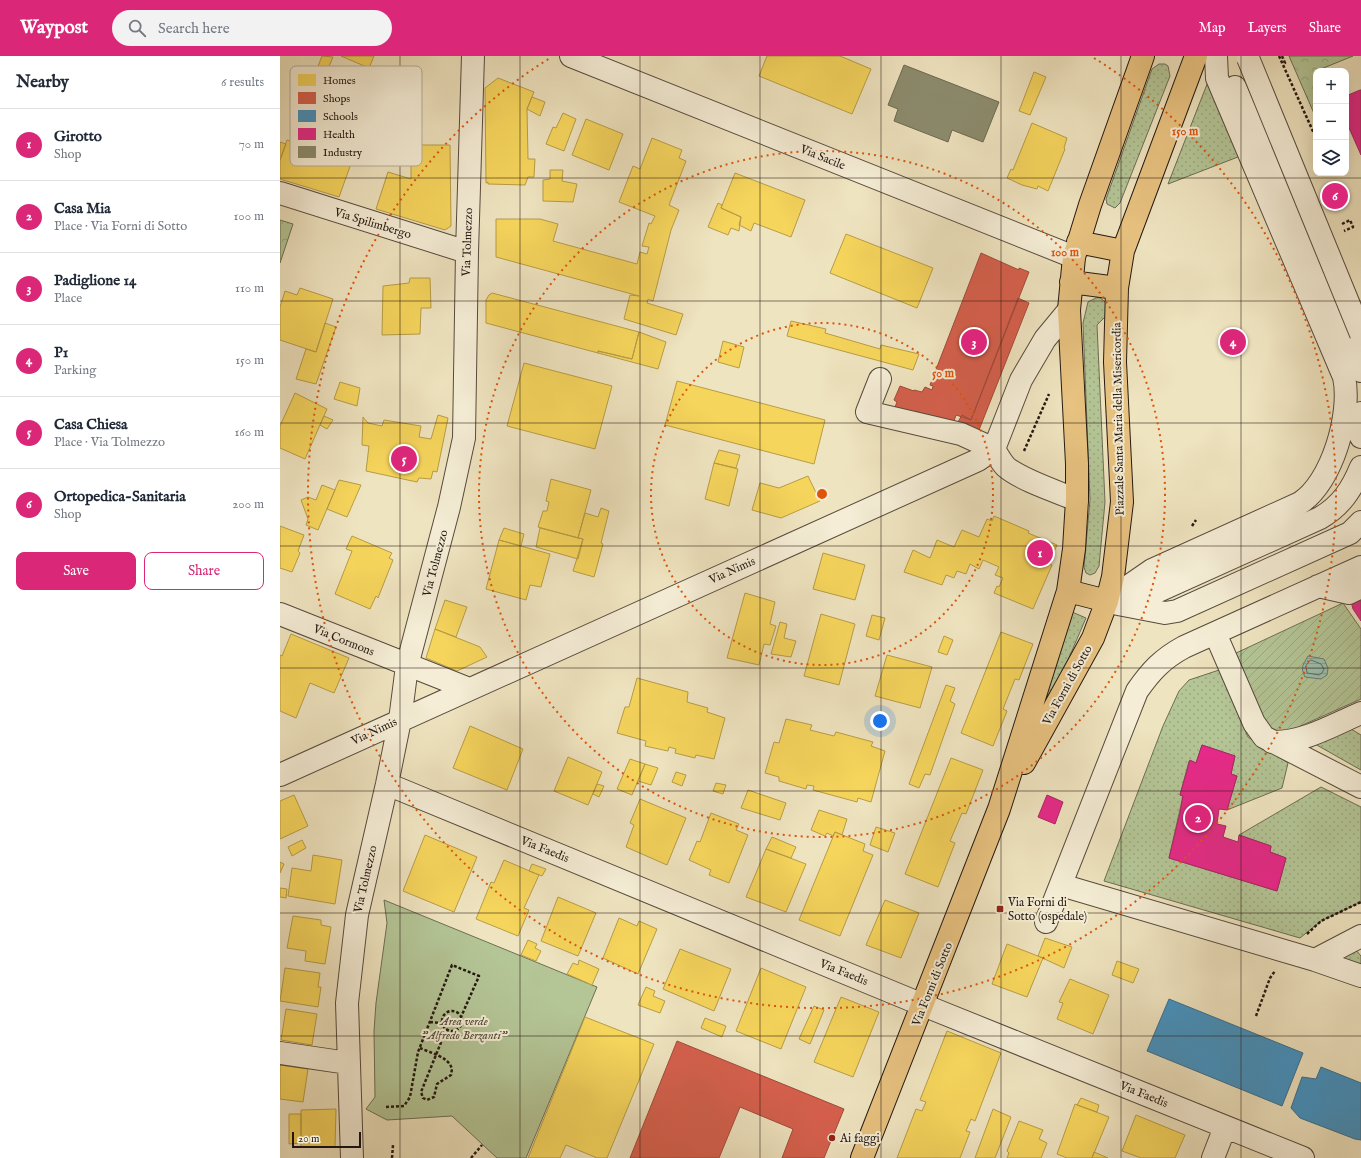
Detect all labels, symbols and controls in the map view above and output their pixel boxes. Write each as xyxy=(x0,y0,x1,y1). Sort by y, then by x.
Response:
search box xyxy=(112,10,392,46)
text: Waypost xyxy=(20,16,88,40)
icon: search xyxy=(126,17,148,39)
text: Search here xyxy=(158,19,230,38)
text: Map xyxy=(1199,19,1226,37)
text: Layers xyxy=(1248,19,1287,37)
text: Share xyxy=(1309,19,1341,37)
legend xyxy=(290,66,422,166)
map controls xyxy=(1313,68,1349,176)
button: + xyxy=(1313,68,1349,104)
text: Nearby xyxy=(16,72,69,93)
text: 6 results xyxy=(221,74,264,91)
text: Homes xyxy=(323,74,356,88)
text: Shops xyxy=(323,92,350,106)
button: − xyxy=(1313,104,1349,140)
text: Schools xyxy=(323,110,358,124)
text: 150 m xyxy=(1172,124,1199,139)
text: Girotto xyxy=(54,127,102,146)
text: Health xyxy=(323,128,355,142)
text: 1 xyxy=(27,136,31,153)
text: 70 m xyxy=(239,136,264,153)
button: layers xyxy=(1313,140,1349,176)
street label: Via Sacile xyxy=(797,141,848,173)
text: Shop xyxy=(54,146,82,163)
text: Industry xyxy=(323,146,363,160)
pin: 6 xyxy=(1322,181,1348,211)
text: Casa Mia xyxy=(54,199,111,218)
street label: Via Spilimbergo xyxy=(331,204,414,243)
street label: Via Tolmezzo xyxy=(459,207,476,278)
text: 2 xyxy=(26,208,32,225)
text: 100 m xyxy=(234,208,264,225)
text: Place · Via Forni di Sotto xyxy=(54,218,187,235)
text: 100 m xyxy=(1051,245,1080,260)
text: Padiglione 14 xyxy=(54,271,136,290)
text: 3 xyxy=(27,280,31,297)
text: 110 m xyxy=(235,280,264,297)
text: Place xyxy=(54,290,82,307)
street label: Piazzale Santa Maria della Misericordia xyxy=(1109,321,1128,516)
pin: 3 xyxy=(961,327,987,357)
pin: 4 xyxy=(1220,327,1246,357)
text: P1 xyxy=(54,343,68,362)
text: 4 xyxy=(26,352,32,369)
text: 150 m xyxy=(235,352,264,369)
text: Parking xyxy=(54,362,96,379)
text: 50 m xyxy=(932,366,955,381)
text: Casa Chiesa xyxy=(54,415,128,434)
text: 5 xyxy=(27,424,31,441)
text: 160 m xyxy=(234,424,264,441)
text: Place · Via Tolmezzo xyxy=(54,434,165,451)
pin: 5 xyxy=(391,444,417,474)
text: Ortopedica-Sanitaria xyxy=(54,487,186,506)
centre of rings xyxy=(815,487,829,501)
text: 6 xyxy=(26,496,32,513)
text: 200 m xyxy=(232,496,264,513)
text: Shop xyxy=(54,506,82,523)
street label: Via Tolmezzo xyxy=(419,528,452,599)
pin: 1 xyxy=(1027,538,1053,568)
button: Save xyxy=(16,552,136,590)
button: Share xyxy=(144,552,264,590)
street label: Via Nimis xyxy=(706,554,758,588)
street label: Via Cormons xyxy=(310,621,377,660)
street label: Via Forni di Sotto xyxy=(1039,642,1096,729)
your location xyxy=(870,711,890,731)
street label: Via Nimis xyxy=(348,714,400,749)
pin: 2 xyxy=(1185,803,1211,833)
street label: Via Faedis xyxy=(518,833,571,866)
street label: Via Tolmezzo xyxy=(350,844,381,915)
place label: Via Forni di Sotto (ospedale) xyxy=(1007,895,1087,925)
marker: Via Forni di Sotto (ospedale) xyxy=(995,904,1005,914)
street label: Via Forni di Sotto xyxy=(908,940,956,1029)
street label: Via Faedis xyxy=(817,956,870,989)
park label: Area verde "Alfredo Berzanti" xyxy=(421,1014,508,1043)
street label: Via Faedis xyxy=(1117,1078,1170,1111)
scale bar xyxy=(292,1130,361,1149)
place label: Ai faggi xyxy=(839,1131,880,1146)
text: 20 m xyxy=(298,1132,319,1146)
marker: Ai faggi xyxy=(827,1133,837,1143)

